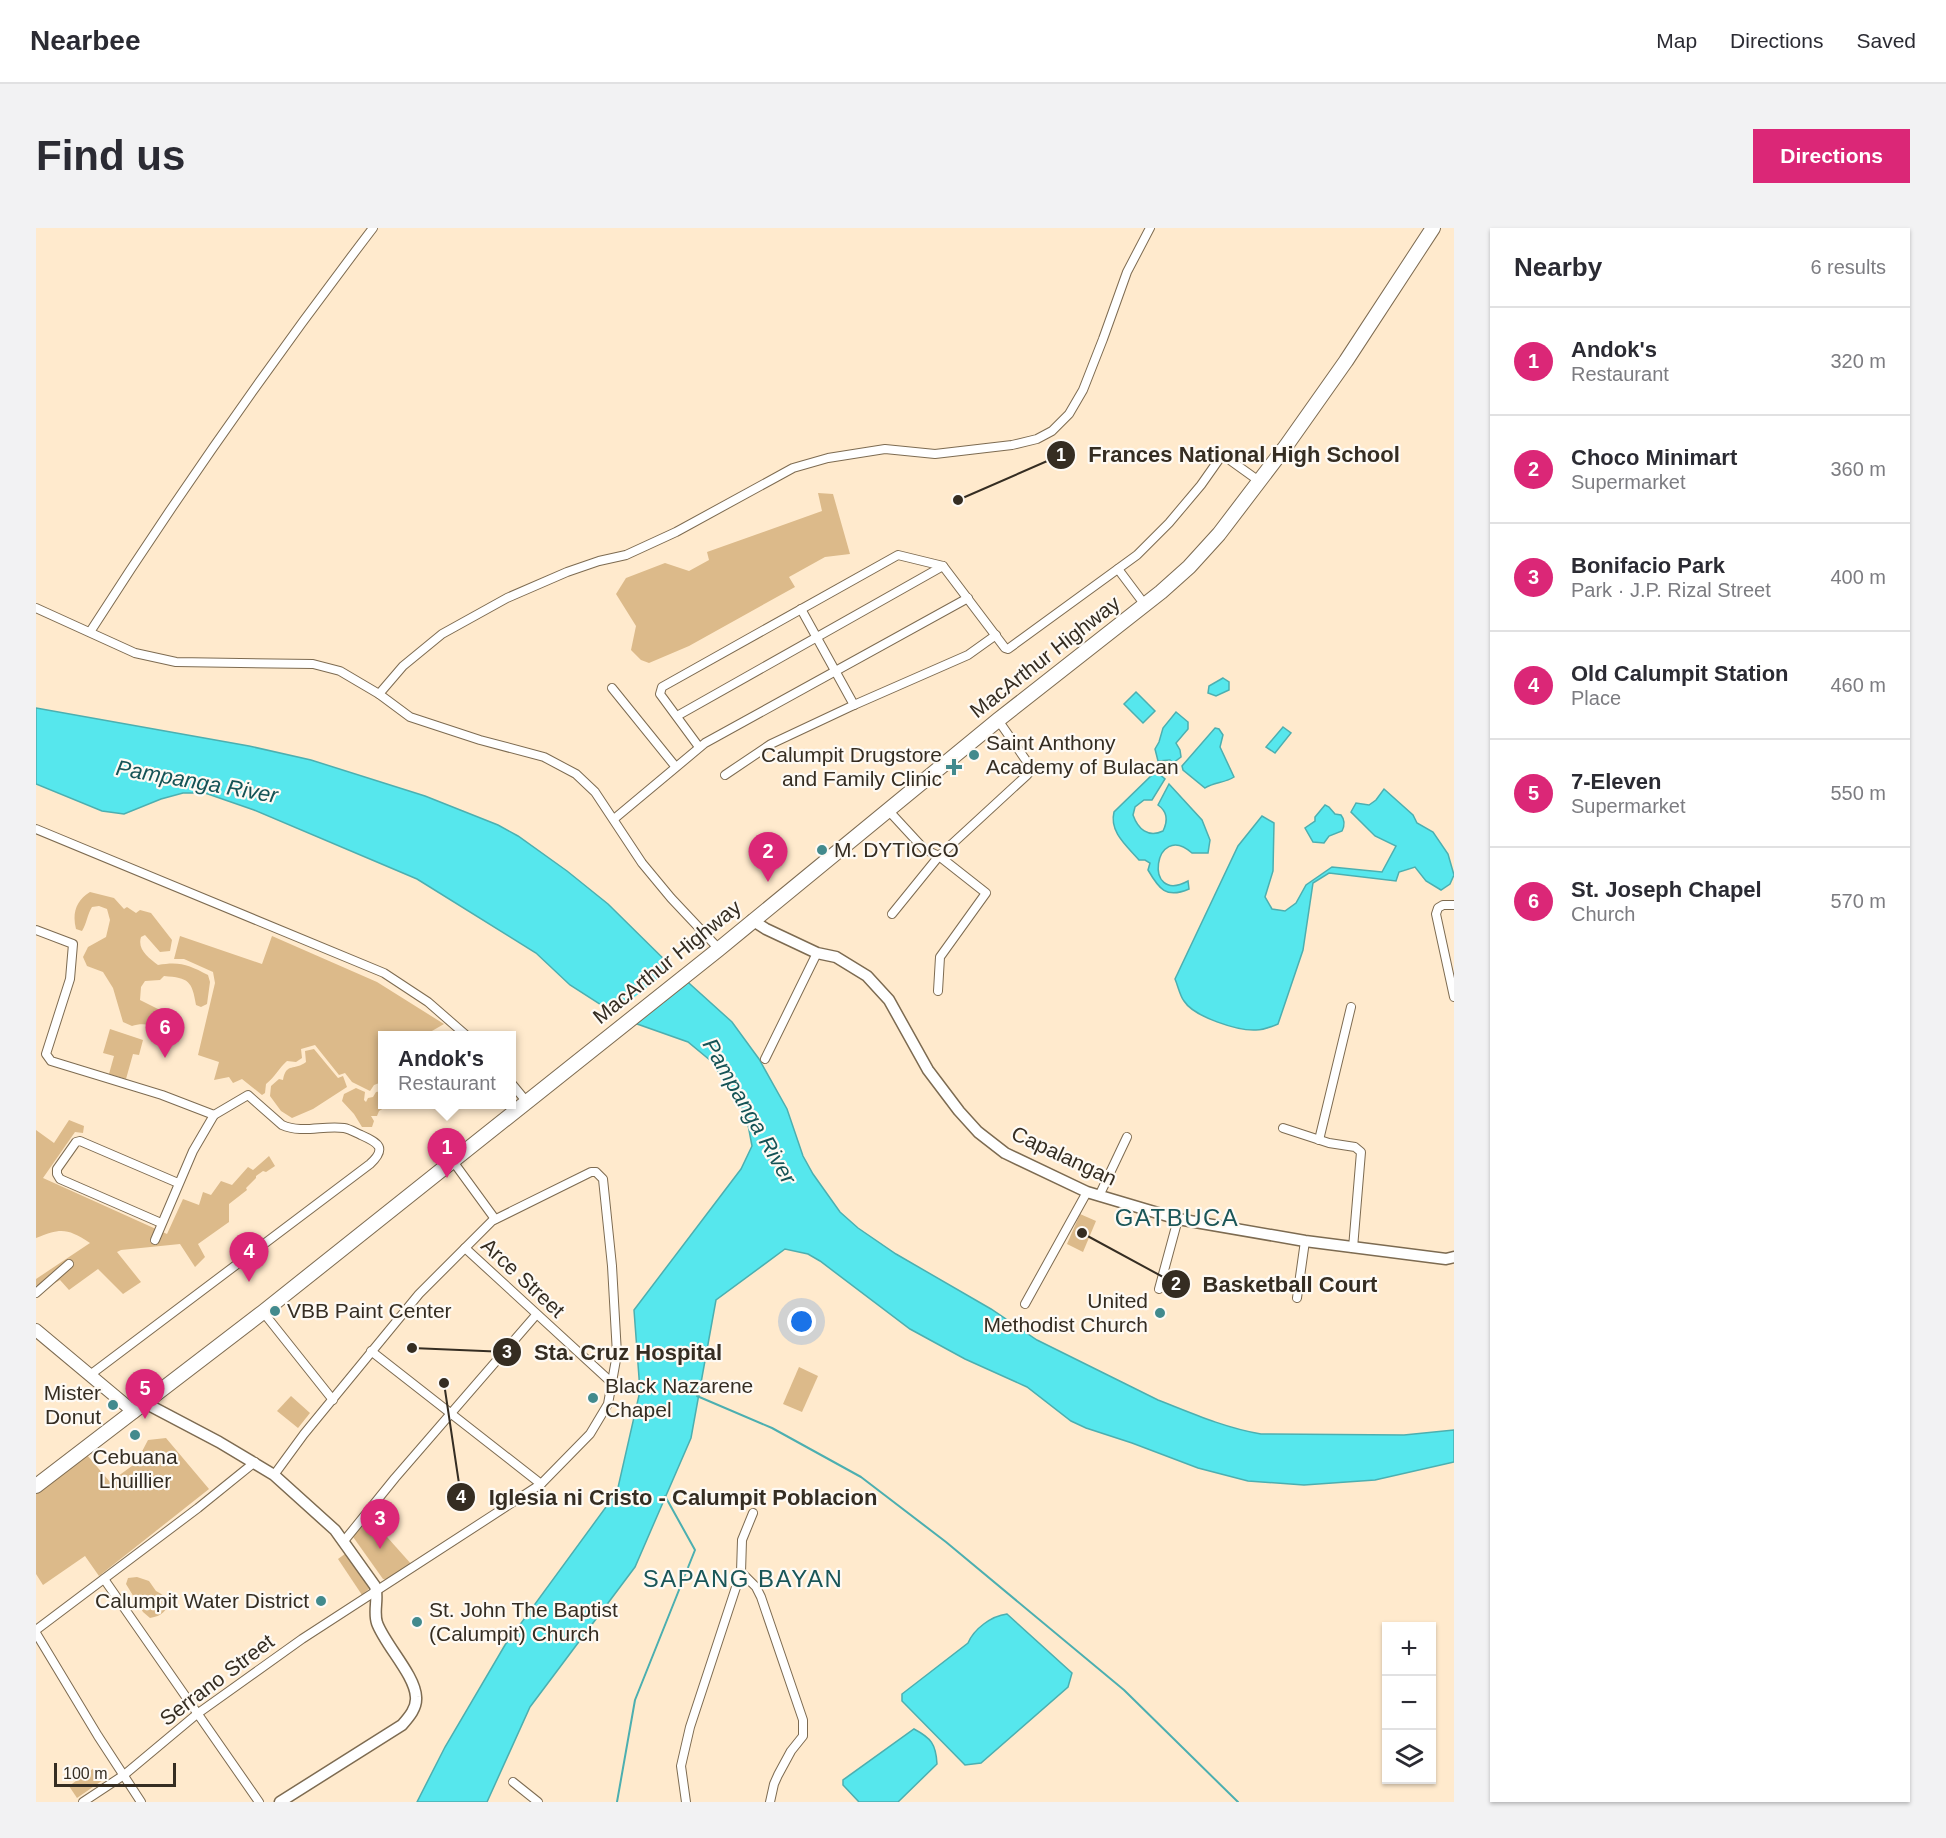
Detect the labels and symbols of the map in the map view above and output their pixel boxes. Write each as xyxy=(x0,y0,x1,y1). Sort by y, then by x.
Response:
callout: Frances National High School xyxy=(1046,435,1412,475)
text: Frances National High School xyxy=(1088,442,1400,467)
text: 1 xyxy=(1056,445,1066,465)
street label: MacArthur Highway xyxy=(965,591,1124,722)
place label: Saint Anthony Academy of Bulacan xyxy=(986,731,1179,778)
place label: Calumpit Drugstore and Family Clinic xyxy=(761,743,942,790)
marker: Saint Anthony Academy of Bulacan xyxy=(967,748,981,762)
water label: Pampanga River xyxy=(114,755,281,808)
marker: Calumpit Drugstore and Family Clinic xyxy=(947,760,961,774)
pin: 2 xyxy=(748,832,788,882)
place label: M. DYTIOCO xyxy=(834,838,959,861)
marker: M. DYTIOCO xyxy=(815,843,829,857)
street label: MacArthur Highway xyxy=(588,895,746,1028)
pin: 6 xyxy=(146,1008,184,1058)
water label: Pampanga River xyxy=(698,1034,802,1190)
street label: Capalangan xyxy=(1008,1121,1120,1190)
pin: 1 xyxy=(428,1128,466,1178)
district label: GATBUCA xyxy=(1115,1204,1239,1231)
pin: 4 xyxy=(230,1232,268,1282)
street label: Arce Street xyxy=(477,1233,570,1322)
callout: Basketball Court xyxy=(1161,1264,1389,1304)
text: Basketball Court xyxy=(1203,1272,1378,1297)
text: 2 xyxy=(1171,1274,1181,1294)
place label: United Methodist Church xyxy=(983,1289,1148,1336)
place label: VBB Paint Center xyxy=(287,1299,452,1322)
marker: VBB Paint Center xyxy=(268,1304,282,1318)
marker: United Methodist Church xyxy=(1153,1306,1167,1320)
your location xyxy=(787,1307,816,1336)
callout: Sta. Cruz Hospital xyxy=(492,1332,734,1372)
text: Sta. Cruz Hospital xyxy=(534,1340,722,1365)
text: 3 xyxy=(502,1342,512,1362)
pin: 5 xyxy=(126,1370,164,1419)
place label: Black Nazarene Chapel xyxy=(605,1374,753,1421)
place label: Mister Donut xyxy=(44,1381,101,1428)
marker: Black Nazarene Chapel xyxy=(586,1391,600,1405)
marker: Mister Donut xyxy=(106,1398,120,1412)
marker: Cebuana Lhuillier xyxy=(128,1428,142,1442)
place label: Cebuana Lhuillier xyxy=(92,1445,178,1492)
callout: Iglesia ni Cristo - Calumpit Poblacion xyxy=(446,1477,889,1517)
text: Iglesia ni Cristo - Calumpit Poblacion xyxy=(489,1485,877,1510)
text: 4 xyxy=(456,1487,466,1507)
pin: 3 xyxy=(360,1500,400,1549)
district label: SAPANG BAYAN xyxy=(643,1565,843,1592)
place label: Calumpit Water District xyxy=(95,1589,309,1612)
marker: Calumpit Water District xyxy=(314,1594,328,1608)
place label: St. John The Baptist (Calumpit) Church xyxy=(429,1598,618,1645)
marker: St. John The Baptist (Calumpit) Church xyxy=(410,1615,424,1629)
street label: Serrano Street xyxy=(155,1629,278,1730)
scale bar xyxy=(54,1760,176,1788)

